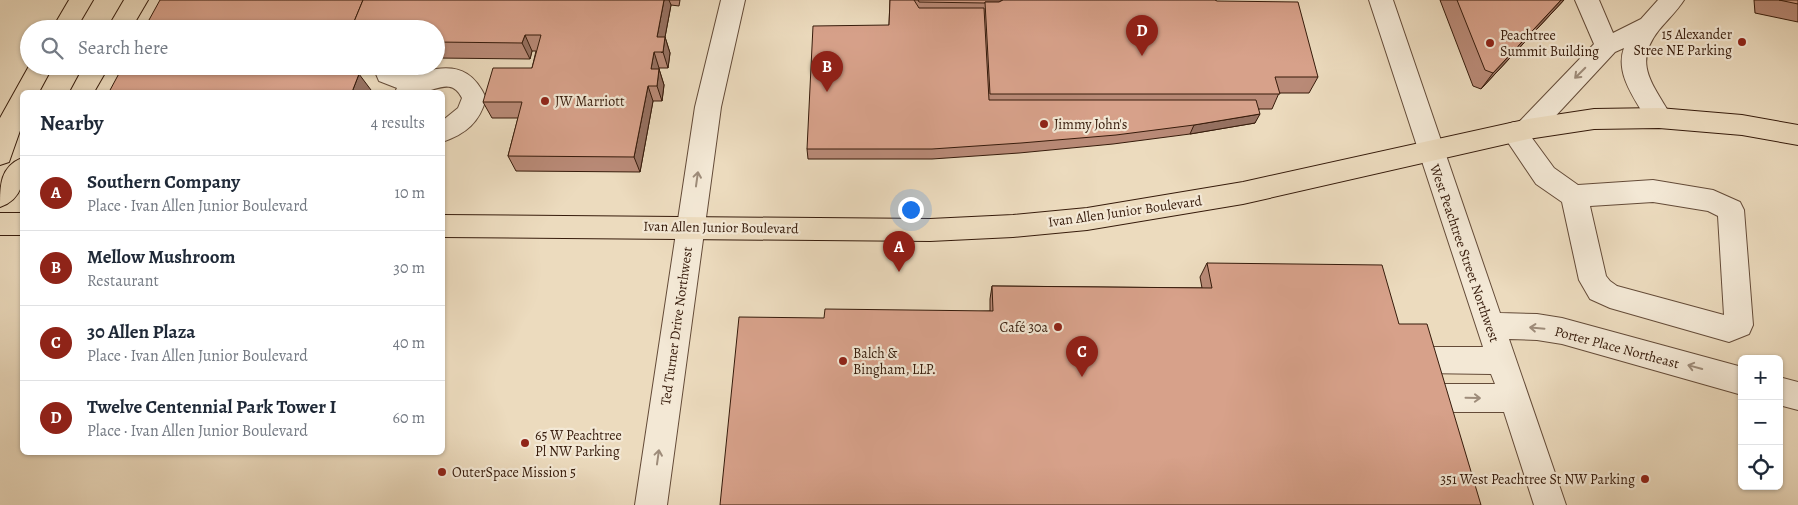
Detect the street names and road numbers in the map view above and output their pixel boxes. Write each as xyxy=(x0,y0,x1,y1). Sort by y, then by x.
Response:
street label: West Peachtree Street Northwest xyxy=(1425,161,1504,345)
street label: Ivan Allen Junior Boulevard xyxy=(1047,191,1204,232)
street label: Ivan Allen Junior Boulevard xyxy=(643,217,799,238)
street label: Ted Turner Drive Northwest xyxy=(656,245,697,407)
street label: Porter Place Northeast xyxy=(1553,322,1682,373)

